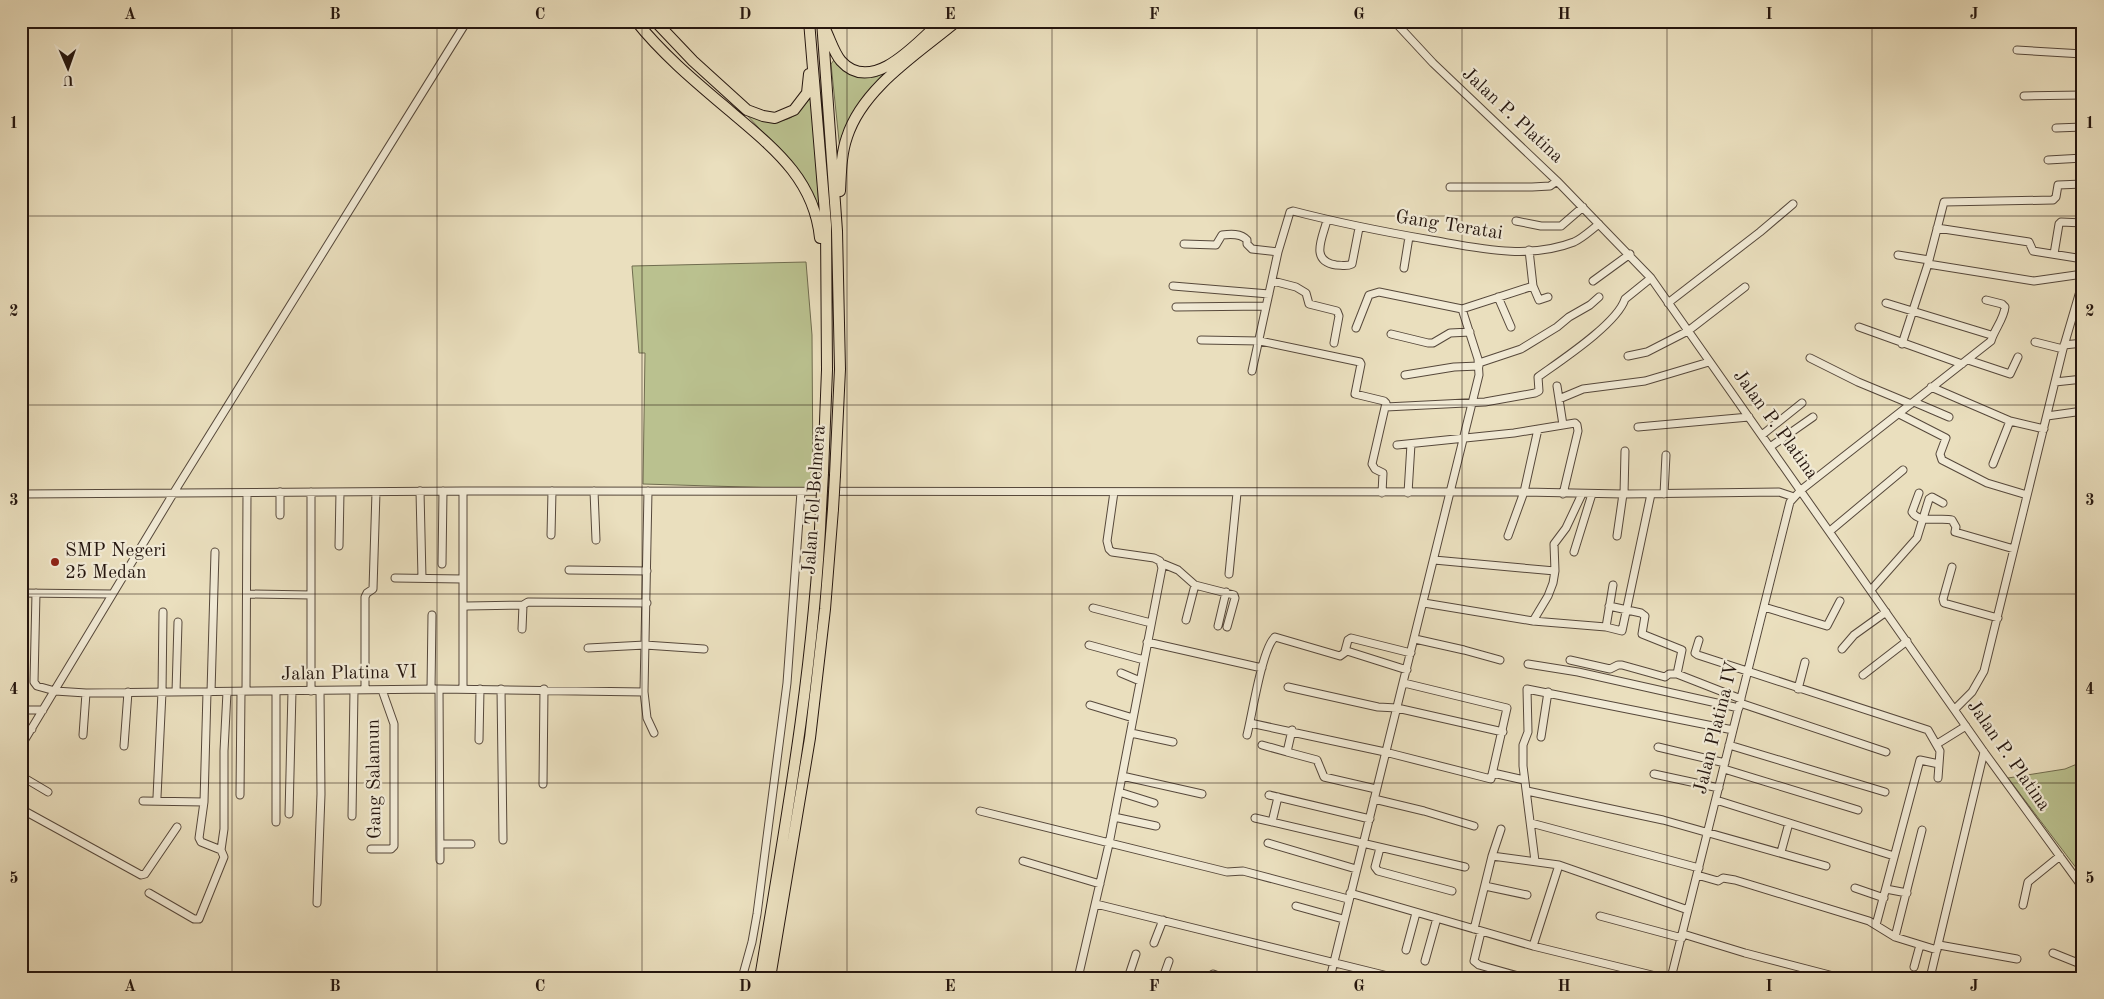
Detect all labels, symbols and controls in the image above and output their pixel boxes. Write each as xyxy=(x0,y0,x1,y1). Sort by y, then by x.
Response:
text: A xyxy=(124,7,136,23)
text: B xyxy=(329,7,341,23)
text: C xyxy=(535,7,545,23)
text: D xyxy=(739,7,751,23)
text: E xyxy=(944,7,956,23)
text: F xyxy=(1149,7,1160,23)
text: G xyxy=(1353,7,1365,23)
text: H xyxy=(1557,7,1571,23)
text: I xyxy=(1765,7,1773,23)
text: J xyxy=(1970,7,1979,23)
north arrow xyxy=(42,42,92,92)
street label: Jalan P. Platina xyxy=(1458,65,1567,168)
text: U xyxy=(63,73,74,87)
text: 1 xyxy=(9,116,19,132)
text: 1 xyxy=(2085,116,2095,132)
street label: Gang Teratai xyxy=(1394,208,1504,244)
text: 2 xyxy=(9,304,19,320)
text: 2 xyxy=(2085,304,2095,320)
street label: Jalan P. Platina xyxy=(1729,367,1821,484)
street label: Jalan Tol Belmera xyxy=(800,424,830,575)
text: 3 xyxy=(9,493,19,509)
text: 3 xyxy=(2085,493,2095,509)
place label: SMP Negeri 25 Medan xyxy=(65,542,166,583)
marker: SMP Negeri 25 Medan xyxy=(49,556,61,568)
street label: Jalan Platina IV xyxy=(1691,659,1743,796)
street label: Jalan Platina VI xyxy=(281,663,417,685)
text: 4 xyxy=(9,682,19,698)
text: 4 xyxy=(2085,682,2095,698)
street label: Jalan P. Platina xyxy=(1963,697,2054,815)
street label: Gang Salamun xyxy=(364,719,386,839)
text: 5 xyxy=(9,871,19,887)
text: 5 xyxy=(2085,871,2095,887)
text: A xyxy=(124,979,136,995)
text: B xyxy=(329,979,341,995)
text: C xyxy=(535,979,545,995)
text: D xyxy=(739,979,751,995)
text: E xyxy=(944,979,956,995)
text: F xyxy=(1149,979,1160,995)
text: G xyxy=(1353,979,1365,995)
text: H xyxy=(1557,979,1571,995)
text: I xyxy=(1765,979,1773,995)
text: J xyxy=(1970,979,1979,995)

